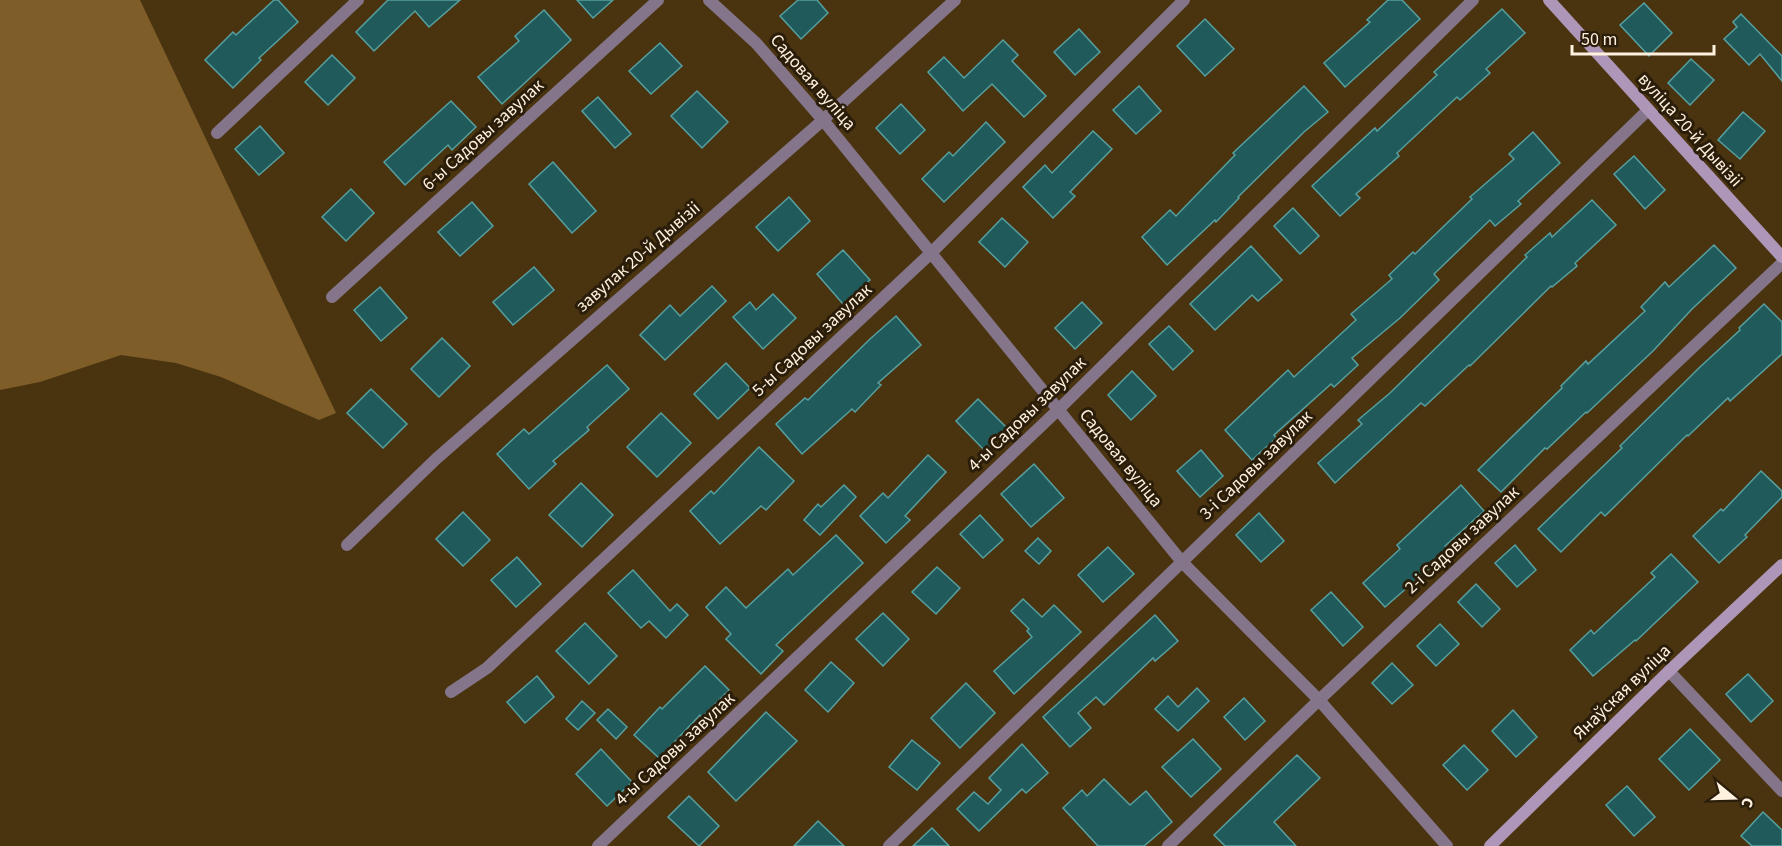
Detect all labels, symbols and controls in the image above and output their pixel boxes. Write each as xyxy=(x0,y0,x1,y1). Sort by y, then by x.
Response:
scale bar xyxy=(1572,18,1714,56)
text: 50 m xyxy=(1581,27,1617,52)
street label: Садовая вуліца xyxy=(764,28,862,136)
street label: вуліца 20-й Дывізіі xyxy=(1632,67,1748,193)
street label: 6-ы Садовы завулак xyxy=(417,73,549,196)
street label: завулак 20-й Дывізіі xyxy=(570,196,706,318)
street label: 5-ы Садовы завулак xyxy=(746,278,878,402)
street label: 4-ы Садовы завулак xyxy=(962,351,1092,477)
street label: Садовая вуліца xyxy=(1073,403,1169,513)
street label: 3-і Садовы завулак xyxy=(1194,404,1318,526)
street label: 2-і Садовы завулак xyxy=(1399,480,1525,600)
street label: Янаўская вуліца xyxy=(1567,639,1677,745)
street label: 4-ы Садовы завулак xyxy=(609,687,741,811)
north arrow xyxy=(1704,768,1764,828)
text: С xyxy=(1735,795,1759,811)

